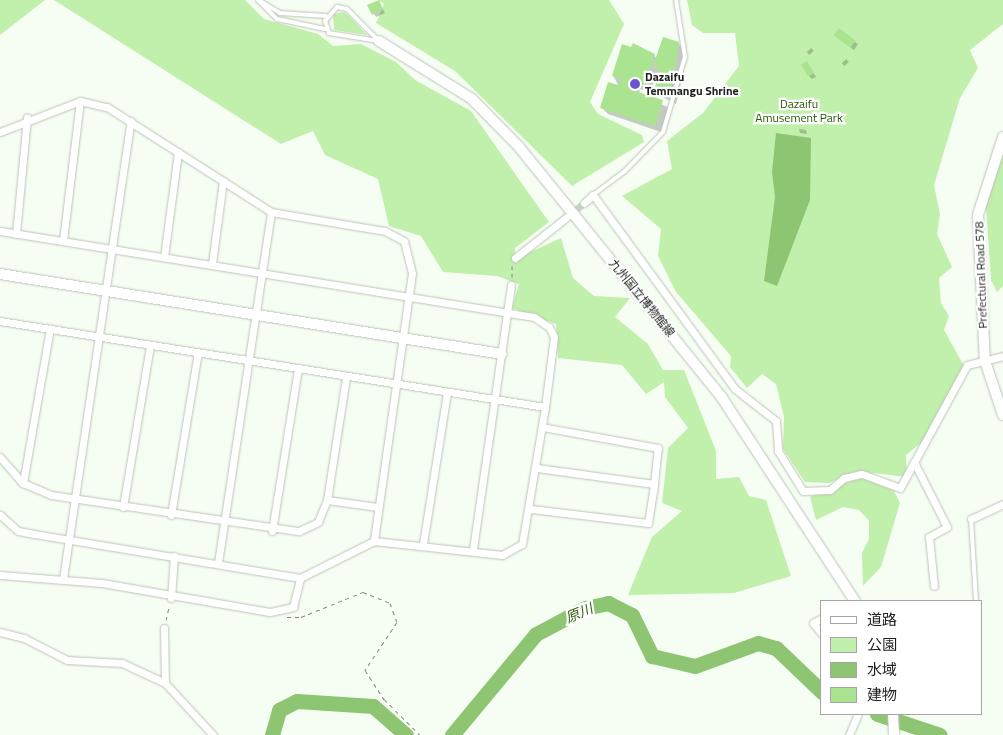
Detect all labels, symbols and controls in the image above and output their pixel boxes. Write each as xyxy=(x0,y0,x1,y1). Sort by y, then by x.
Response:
place label: Dazaifu Temmangu Shrine xyxy=(645,70,739,98)
marker: Dazaifu Temmangu Shrine xyxy=(629,78,641,90)
park label: Dazaifu Amusement Park xyxy=(755,97,843,125)
street label: Prefectural Road 578 xyxy=(972,221,990,329)
street label: 九州国立博物館線 xyxy=(606,256,678,340)
water label: 原川 xyxy=(563,600,595,626)
legend xyxy=(820,600,983,715)
text: 道路 xyxy=(867,608,897,631)
text: 公園 xyxy=(867,633,897,656)
text: 水域 xyxy=(867,658,897,681)
text: 建物 xyxy=(867,683,897,706)

